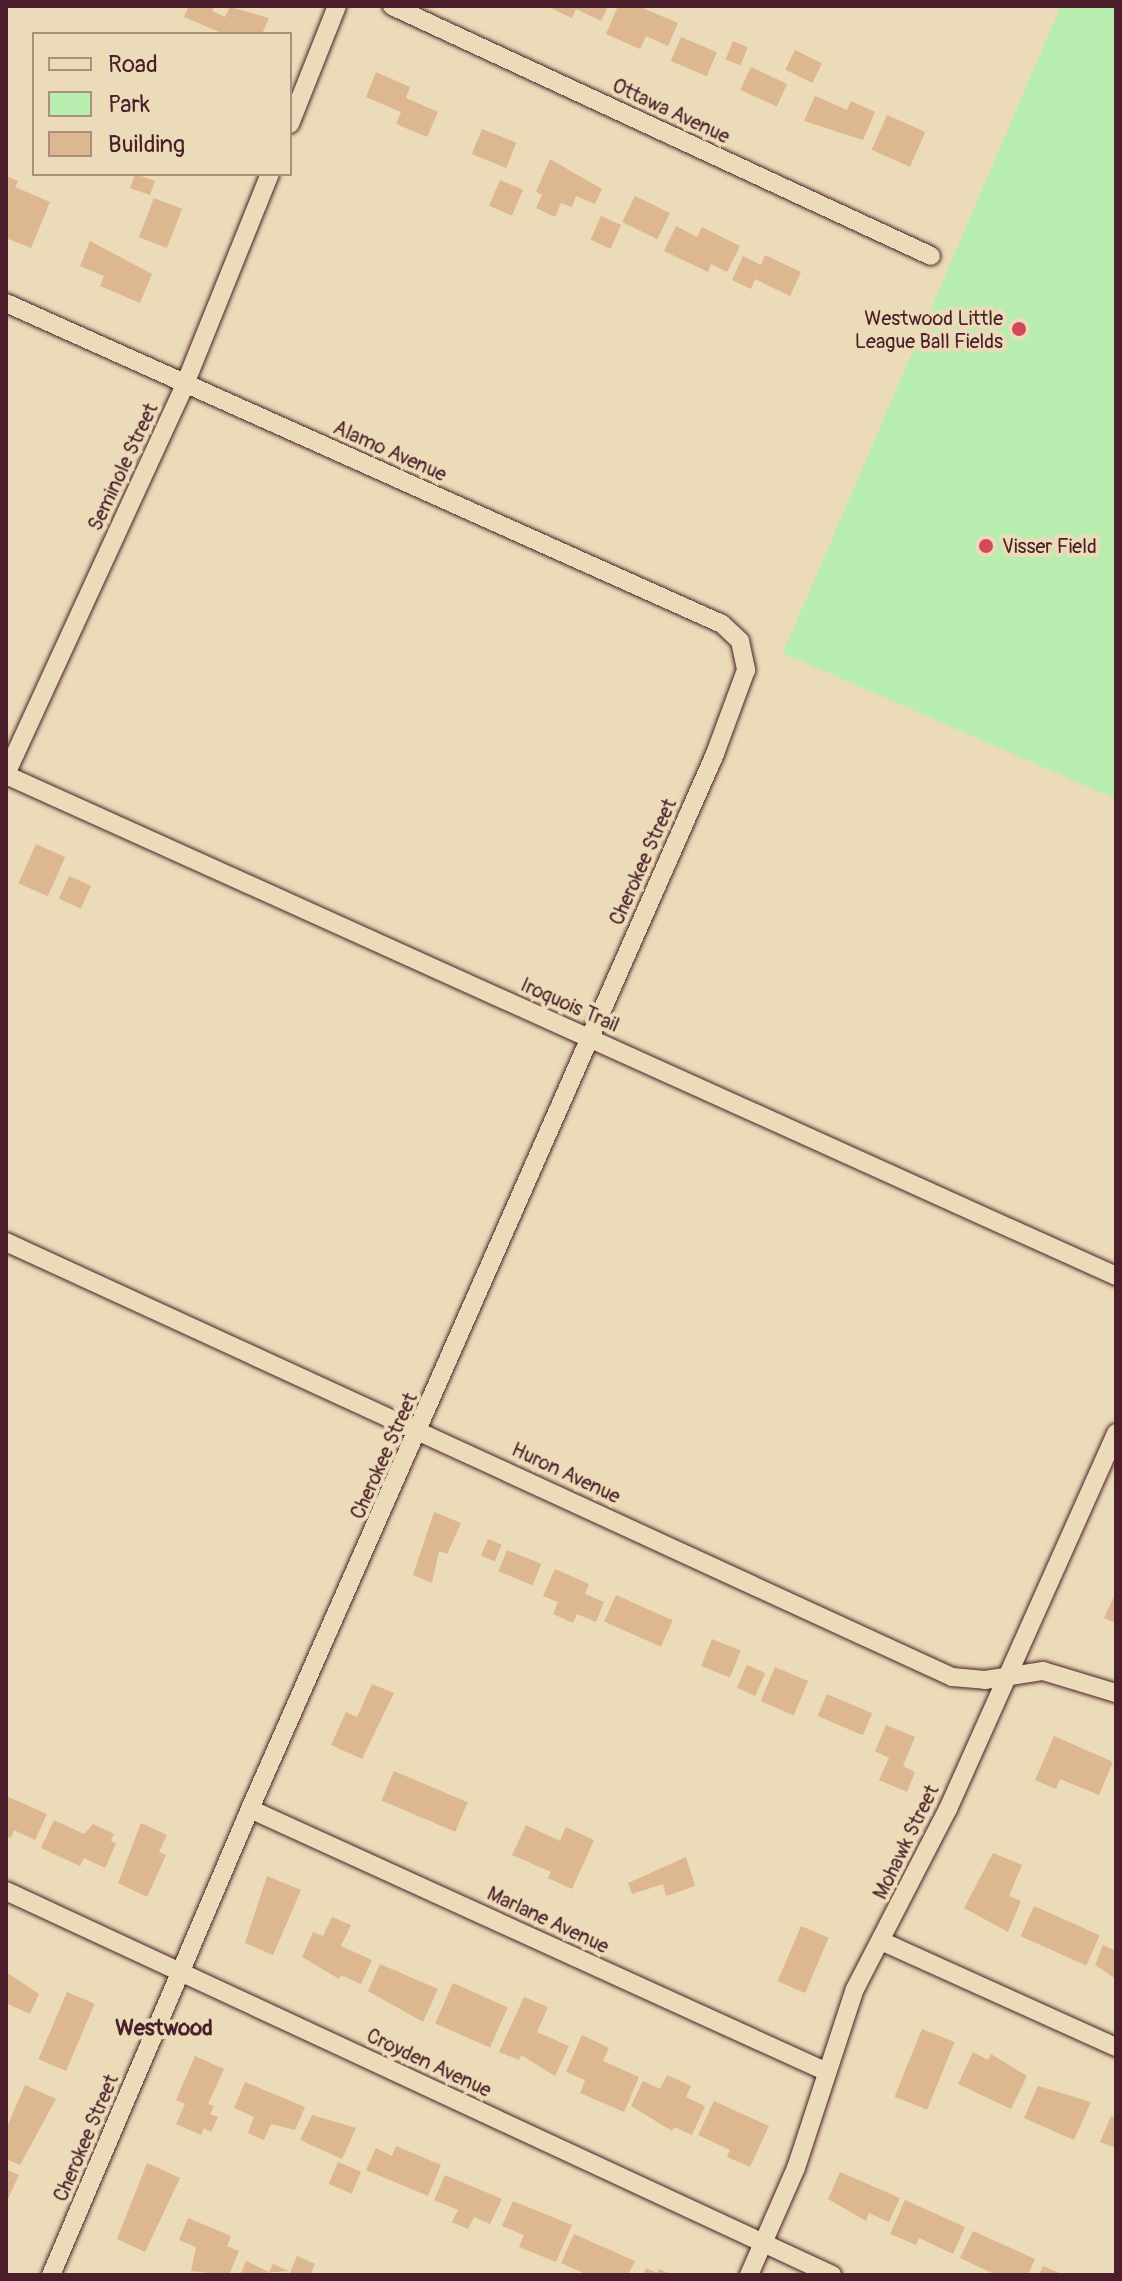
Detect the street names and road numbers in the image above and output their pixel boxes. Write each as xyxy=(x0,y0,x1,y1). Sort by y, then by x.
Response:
street label: Ottawa Avenue xyxy=(608,73,734,149)
street label: Seminole Street xyxy=(83,399,163,535)
street label: Alamo Avenue xyxy=(330,415,450,487)
street label: Cherokee Street xyxy=(604,795,682,929)
street label: Iroquois Trail xyxy=(517,973,623,1037)
street label: Cherokee Street xyxy=(345,1389,423,1523)
street label: Huron Avenue xyxy=(508,1437,624,1509)
street label: Mohawk Street xyxy=(868,1781,944,1903)
street label: Marlane Avenue xyxy=(483,1881,613,1959)
street label: Croyden Avenue xyxy=(363,2024,495,2102)
street label: Cherokee Street xyxy=(48,2071,124,2205)

